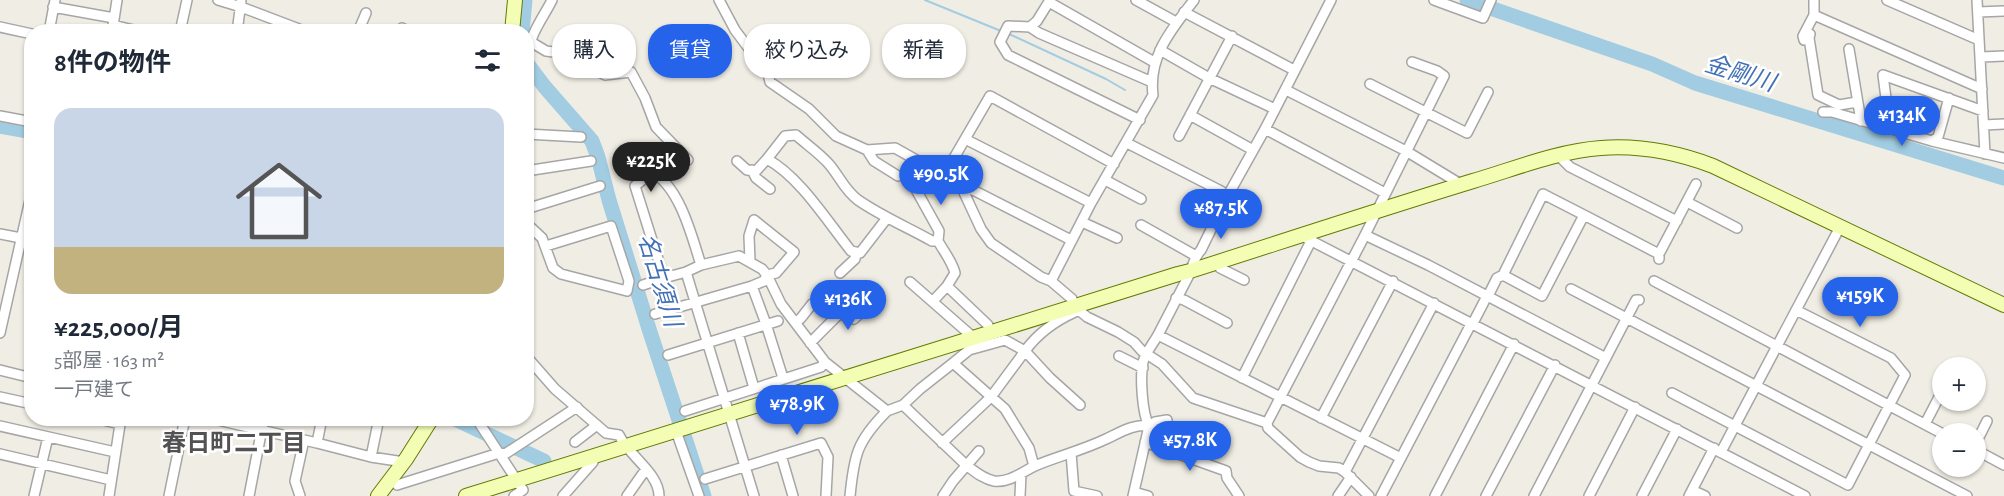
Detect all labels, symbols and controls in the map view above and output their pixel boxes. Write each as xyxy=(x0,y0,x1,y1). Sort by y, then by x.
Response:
chip: 購入 xyxy=(552,24,636,78)
chip: 賃貸 xyxy=(648,24,732,78)
chip: 絞り込み xyxy=(744,24,870,78)
chip: 新着 xyxy=(882,24,966,78)
icon: filters xyxy=(471,44,504,77)
text: 8件の物件 xyxy=(54,50,171,76)
water label: 金剛川 xyxy=(1702,50,1781,97)
pin: ¥134K xyxy=(1860,96,1944,147)
text: ¥134K xyxy=(1878,105,1926,125)
pin: ¥225K xyxy=(609,142,693,193)
icon: home xyxy=(225,147,333,255)
text: ¥225K xyxy=(626,151,676,171)
pin: ¥90.5K xyxy=(892,155,990,206)
text: ¥90.5K xyxy=(913,164,969,184)
pin: ¥87.5K xyxy=(1172,189,1270,240)
text: ¥87.5K xyxy=(1194,198,1248,218)
water label: 名古須川 xyxy=(634,230,687,333)
pin: ¥159K xyxy=(1818,277,1902,328)
pin: ¥136K xyxy=(806,280,890,331)
text: ¥159K xyxy=(1836,286,1884,306)
text: ¥136K xyxy=(824,289,872,309)
text: ¥225,000/月 xyxy=(54,315,183,341)
text: 5部屋 · 163 m² xyxy=(54,351,164,371)
map controls xyxy=(1932,357,1986,477)
button: + xyxy=(1932,357,1986,411)
text: 一戸建て xyxy=(54,380,134,400)
pin: ¥78.9K xyxy=(748,385,846,436)
text: ¥78.9K xyxy=(770,394,824,414)
pin: ¥57.8K xyxy=(1141,421,1239,472)
button: − xyxy=(1932,423,1986,477)
district label: 春日町二丁目 xyxy=(162,430,306,456)
text: ¥57.8K xyxy=(1163,430,1217,450)

